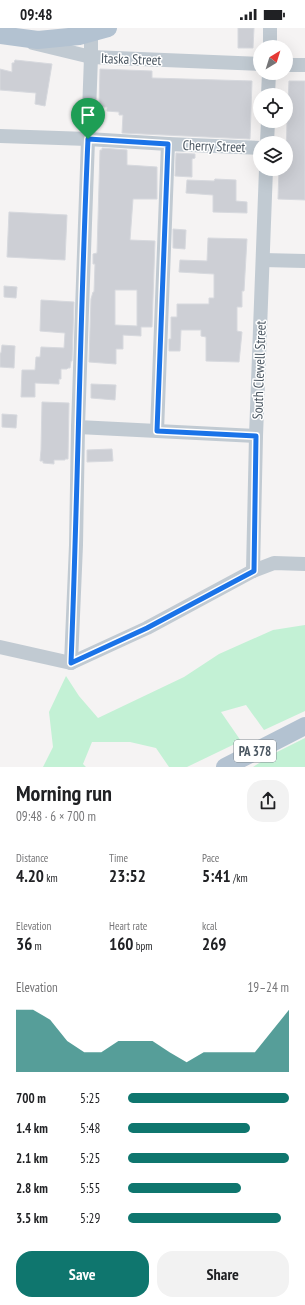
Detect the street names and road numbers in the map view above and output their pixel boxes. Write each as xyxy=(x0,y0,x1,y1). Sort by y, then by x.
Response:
street label: Itaska Street xyxy=(100,49,162,69)
street label: Cherry Street xyxy=(182,136,246,156)
street label: South Clewell Street xyxy=(248,320,270,420)
road number: PA 378 xyxy=(234,740,276,762)

